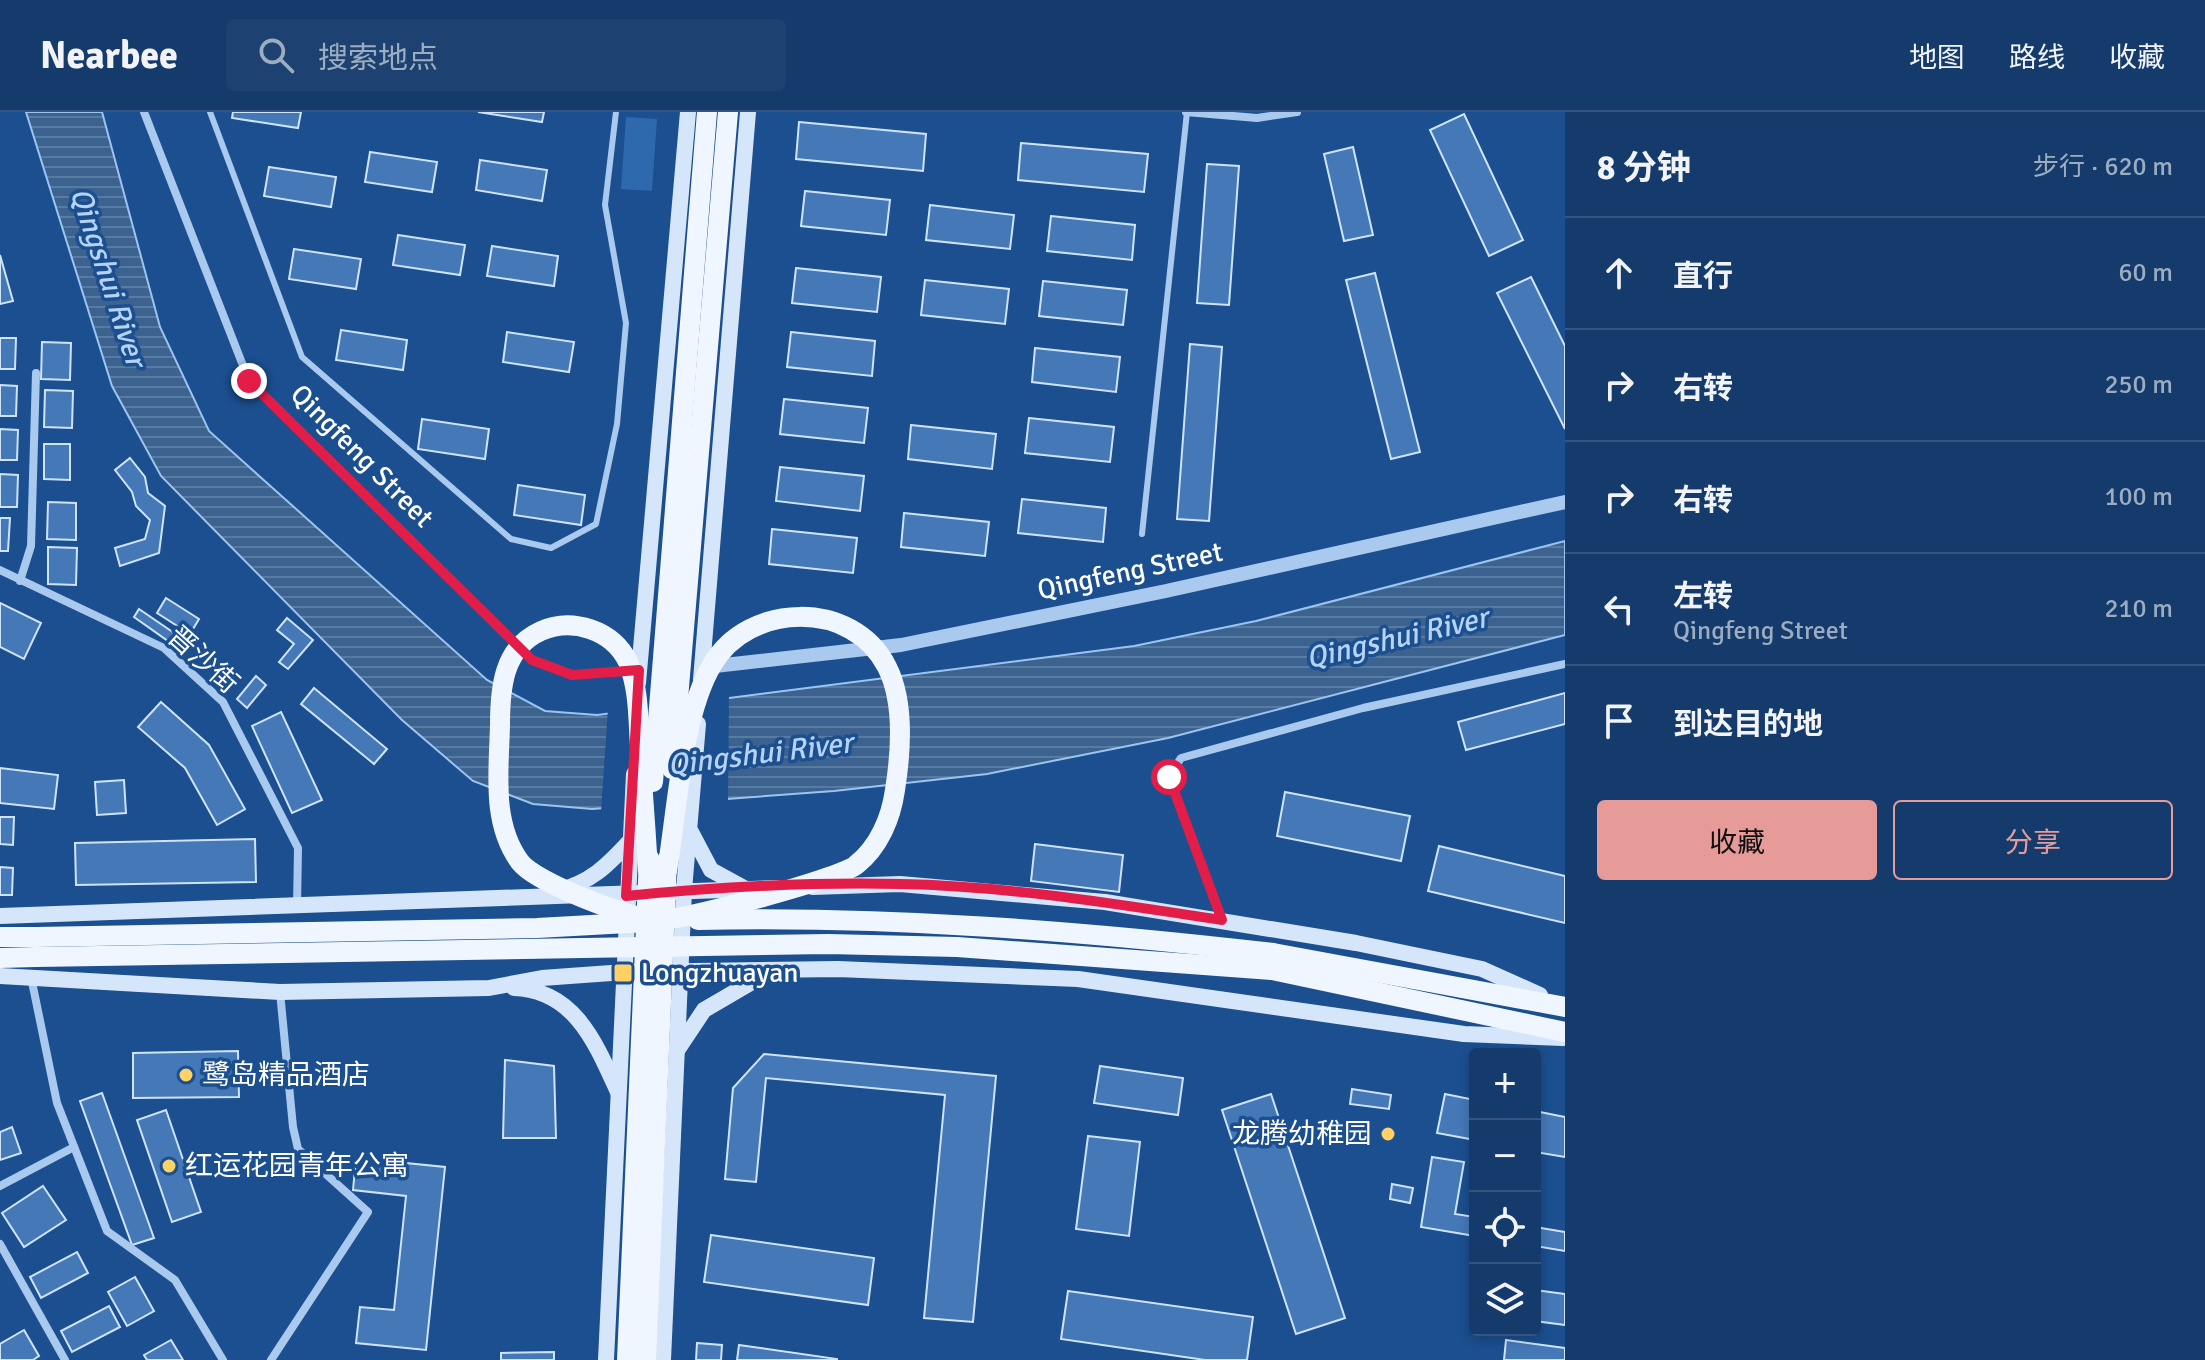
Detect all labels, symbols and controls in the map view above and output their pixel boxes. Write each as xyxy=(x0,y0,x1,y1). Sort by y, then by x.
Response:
search box xyxy=(226,19,786,91)
text: Nearbee xyxy=(40,32,178,79)
icon: search xyxy=(254,33,298,77)
text: 搜索地点 xyxy=(318,40,438,77)
text: 地图 xyxy=(1909,41,1965,75)
text: 路线 xyxy=(2009,41,2065,75)
text: 收藏 xyxy=(2109,41,2165,75)
text: 8 分钟 xyxy=(1597,147,1691,189)
text: 步行 · 620 m xyxy=(2033,151,2173,183)
water label: Qingshui River xyxy=(62,183,155,375)
icon: ahead xyxy=(1597,251,1641,295)
text: 60 m xyxy=(2118,257,2173,289)
text: 直行 xyxy=(1673,258,1733,295)
route end xyxy=(231,363,267,399)
icon: right xyxy=(1597,363,1641,407)
text: 250 m xyxy=(2104,369,2173,401)
text: 右转 xyxy=(1673,370,1733,407)
street label: Qingfeng Street xyxy=(283,377,441,535)
icon: right xyxy=(1597,475,1641,519)
text: 100 m xyxy=(2104,481,2173,513)
text: 右转 xyxy=(1673,482,1733,519)
street label: Qingfeng Street xyxy=(1034,535,1226,607)
text: 左转 xyxy=(1673,578,1733,615)
icon: left xyxy=(1597,587,1641,631)
text: 210 m xyxy=(2104,593,2173,625)
water label: Qingshui River xyxy=(1302,598,1495,677)
text: Qingfeng Street xyxy=(1673,615,1848,647)
street label: 晋沙街 xyxy=(160,619,246,701)
icon: arrive xyxy=(1597,699,1641,743)
text: 到达目的地 xyxy=(1673,706,1823,743)
water label: Qingshui River xyxy=(666,724,858,784)
route start xyxy=(1151,759,1187,795)
button: 收藏 xyxy=(1597,800,1877,880)
button: 分享 xyxy=(1893,800,2173,880)
place label: Longzhuayan xyxy=(641,956,799,990)
marker: Longzhuayan xyxy=(612,962,634,984)
map controls xyxy=(1469,1048,1541,1336)
button: + xyxy=(1469,1048,1541,1120)
place label: 鹭岛精品酒店 xyxy=(202,1058,370,1092)
marker: 鹭岛精品酒店 xyxy=(177,1066,195,1084)
place label: 龙腾幼稚园 xyxy=(1232,1117,1372,1151)
button: − xyxy=(1469,1120,1541,1192)
marker: 龙腾幼稚园 xyxy=(1379,1125,1397,1143)
place label: 红运花园青年公寓 xyxy=(185,1149,409,1183)
marker: 红运花园青年公寓 xyxy=(160,1157,178,1175)
button: locate xyxy=(1469,1192,1541,1264)
button: layers xyxy=(1469,1264,1541,1336)

